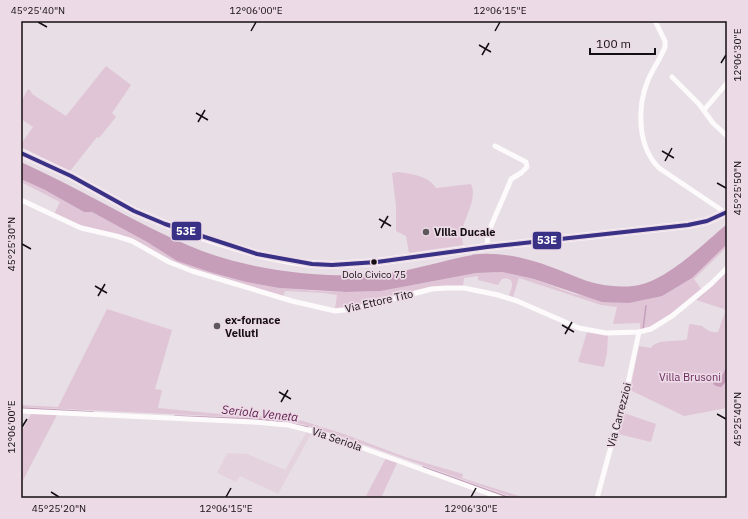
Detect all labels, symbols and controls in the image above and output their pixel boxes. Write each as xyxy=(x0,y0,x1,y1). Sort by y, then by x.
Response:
text: 45°25'40"N xyxy=(11,4,65,17)
text: 12°06'00"E xyxy=(229,4,283,17)
text: 12°06'15"E xyxy=(473,4,527,17)
text: 12°06'30"E xyxy=(731,28,744,82)
scale bar xyxy=(590,30,655,56)
text: 100 m xyxy=(596,36,631,51)
text: 45°25'50"N xyxy=(731,161,744,215)
text: 45°25'30"N xyxy=(5,217,18,271)
line badge: 53E xyxy=(171,221,202,241)
text: 53E xyxy=(176,224,196,238)
place label: Villa Ducale xyxy=(434,225,495,239)
marker: Villa Ducale xyxy=(421,227,431,237)
line badge: 53E xyxy=(532,231,562,250)
text: 53E xyxy=(537,233,557,247)
marker: Dolo Civico 75 xyxy=(369,257,379,267)
place label: Dolo Civico 75 xyxy=(342,268,406,281)
street label: Via Ettore Tito xyxy=(343,286,415,316)
place label: ex-fornace Velluti xyxy=(225,313,280,340)
marker: ex-fornace Velluti xyxy=(212,321,222,331)
park label: Villa Brusoni xyxy=(659,370,721,384)
street label: Via Carrezzioi xyxy=(604,381,634,449)
text: 45°25'40"N xyxy=(731,392,744,446)
text: 12°06'00"E xyxy=(5,400,18,454)
water label: Seriola Veneta xyxy=(221,402,299,424)
street label: Via Seriola xyxy=(310,424,364,454)
text: 45°25'20"N xyxy=(32,502,86,515)
text: 12°06'15"E xyxy=(199,502,253,515)
text: 12°06'30"E xyxy=(444,502,498,515)

